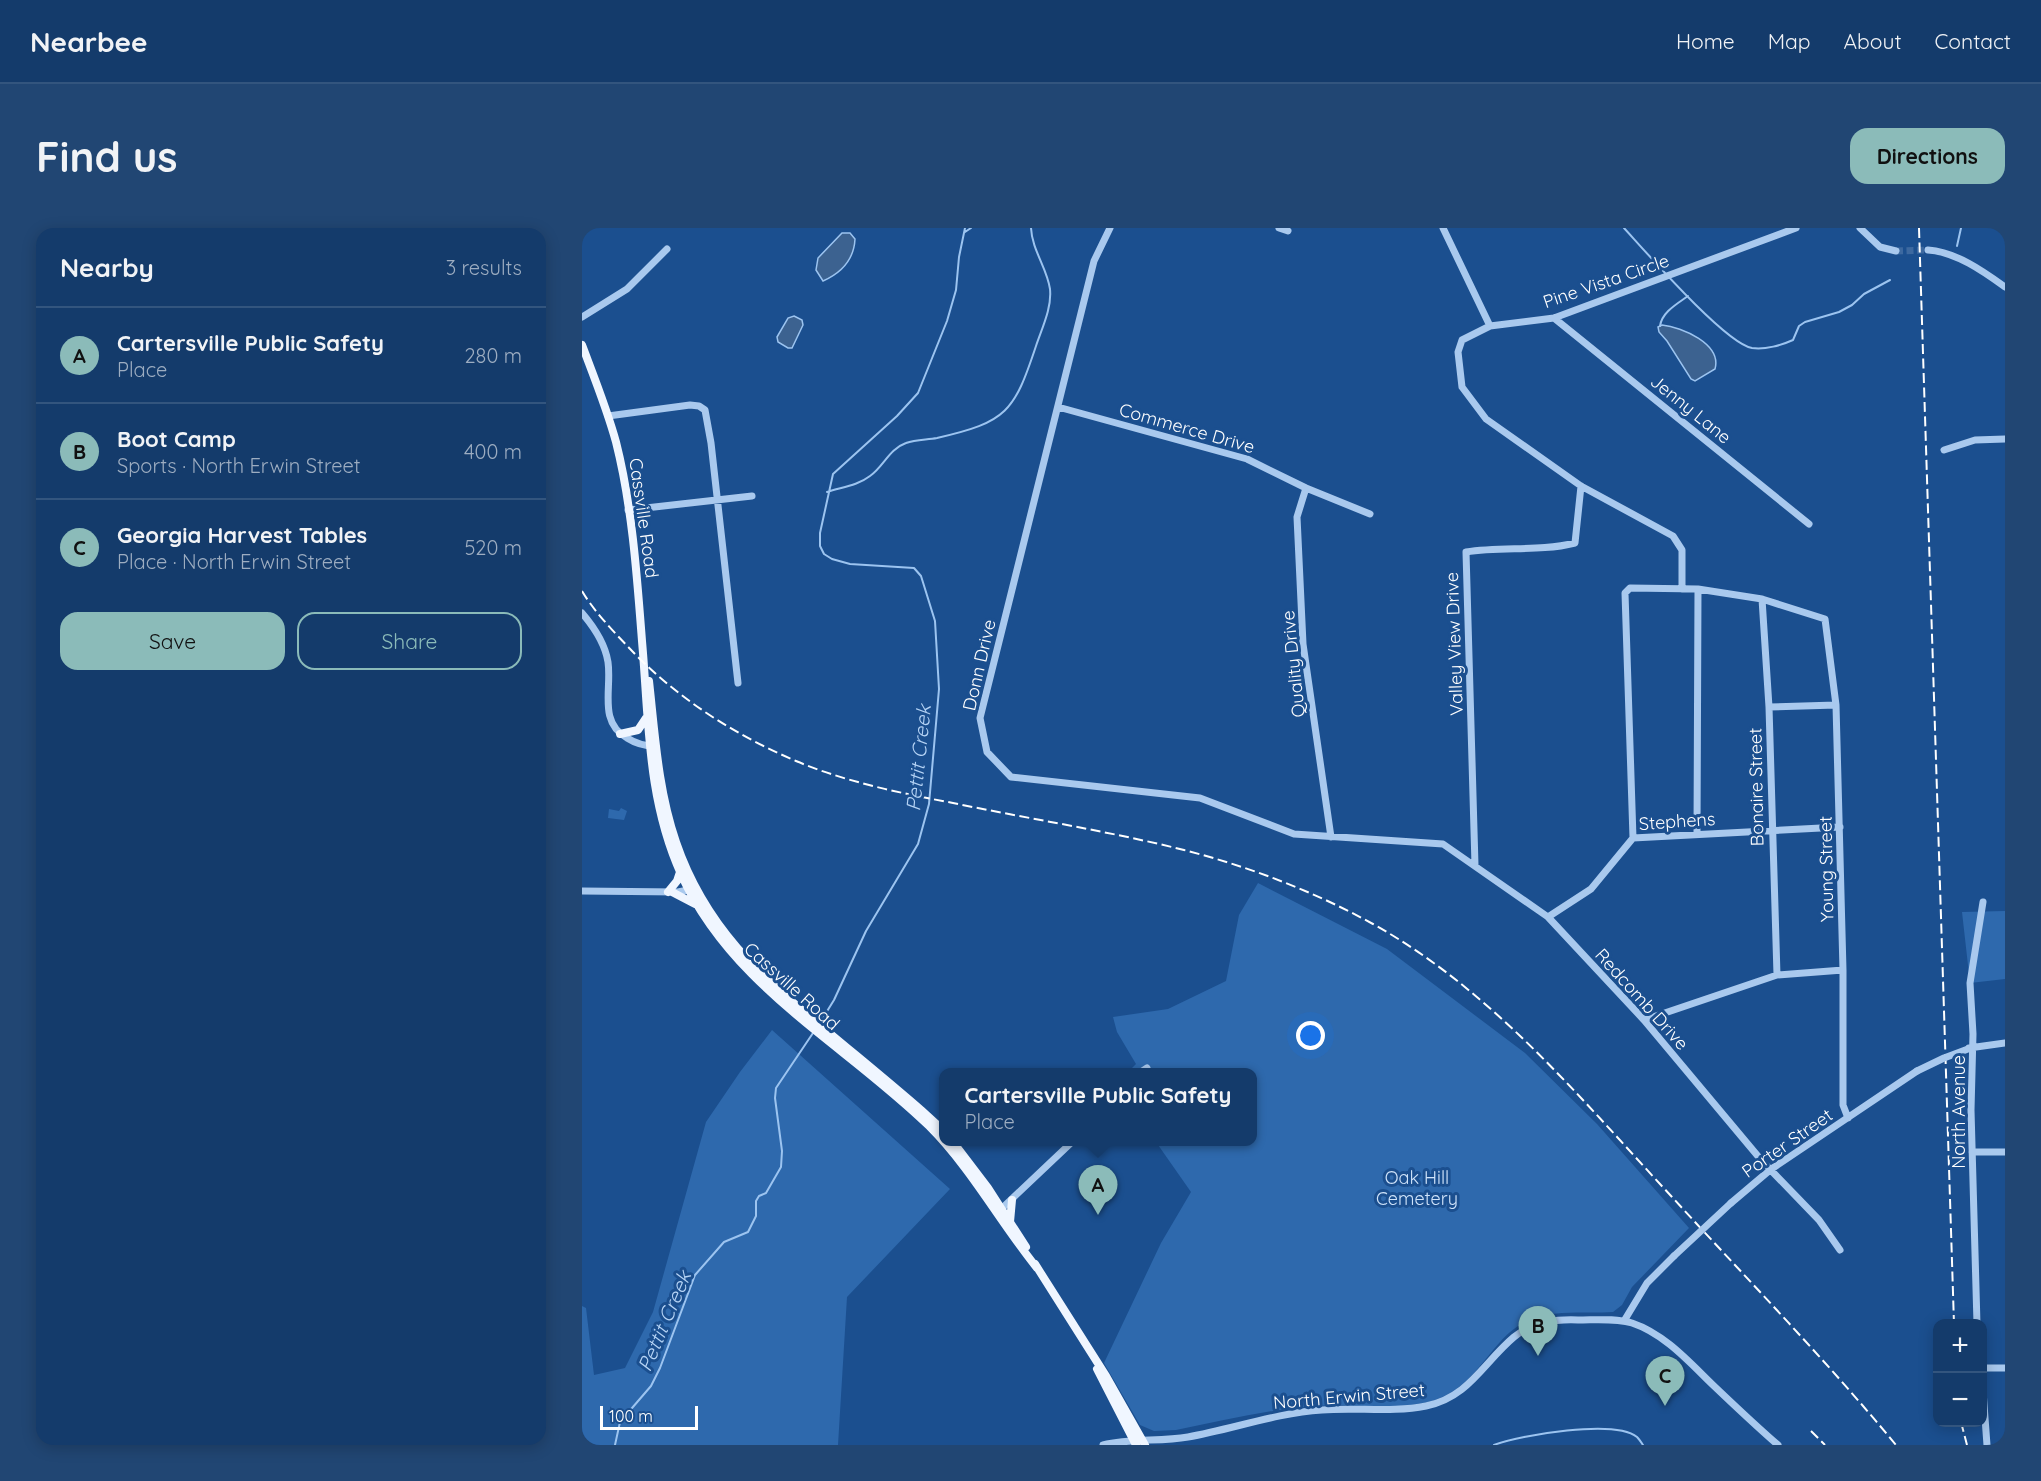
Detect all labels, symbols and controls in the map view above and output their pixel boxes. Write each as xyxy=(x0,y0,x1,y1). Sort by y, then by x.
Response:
text: Nearbee xyxy=(30,24,148,59)
text: Home xyxy=(1676,28,1735,54)
text: Map xyxy=(1768,28,1811,54)
text: About xyxy=(1844,28,1902,54)
text: Contact xyxy=(1935,28,2011,54)
button: Directions xyxy=(1850,128,2005,184)
text: Find us xyxy=(36,130,178,183)
street label: Pine Vista Circle xyxy=(1540,249,1672,313)
text: Nearby xyxy=(60,251,154,284)
text: 3 results xyxy=(446,255,522,280)
text: Cartersville Public Safety xyxy=(117,329,384,357)
text: A xyxy=(73,343,86,368)
text: 280 m xyxy=(465,343,522,368)
text: Place xyxy=(117,357,167,382)
street label: Jenny Lane xyxy=(1646,369,1736,449)
street label: Commerce Drive xyxy=(1117,398,1257,458)
text: Boot Camp xyxy=(117,425,236,453)
text: B xyxy=(73,439,86,464)
text: 400 m xyxy=(464,439,522,464)
text: Sports · North Erwin Street xyxy=(117,453,361,478)
street label: Cassville Road xyxy=(624,457,664,579)
text: Georgia Harvest Tables xyxy=(117,521,367,549)
text: C xyxy=(73,535,86,560)
text: 520 m xyxy=(464,535,522,560)
text: Place · North Erwin Street xyxy=(117,549,351,574)
street label: Valley View Drive xyxy=(1440,572,1468,716)
street label: Quality Drive xyxy=(1276,609,1310,719)
button: Save xyxy=(60,612,285,670)
button: Share xyxy=(297,612,522,670)
street label: Donn Drive xyxy=(957,617,1001,713)
water label: Pettit Creek xyxy=(900,701,936,812)
street label: Bonaire Street xyxy=(1743,728,1769,846)
street label: Stephens xyxy=(1638,807,1716,835)
street label: Young Street xyxy=(1814,816,1838,922)
street label: Cassville Road xyxy=(739,937,845,1035)
street label: Redcomb Drive xyxy=(1590,943,1694,1055)
your location xyxy=(1296,1021,1325,1050)
street label: North Avenue xyxy=(1947,1055,1970,1169)
popup xyxy=(939,1068,1257,1146)
text: Cartersville Public Safety xyxy=(965,1081,1231,1109)
street label: Porter Street xyxy=(1737,1103,1837,1183)
text: Place xyxy=(965,1109,1015,1134)
pin: A xyxy=(1078,1166,1118,1215)
park label: Oak Hill Cemetery xyxy=(1376,1166,1458,1210)
water label: Pettit Creek xyxy=(632,1265,697,1375)
pin: B xyxy=(1518,1306,1558,1356)
map controls xyxy=(1933,1319,1987,1427)
button: + xyxy=(1933,1319,1987,1373)
pin: C xyxy=(1646,1356,1684,1406)
button: − xyxy=(1933,1373,1987,1427)
street label: North Erwin Street xyxy=(1272,1378,1426,1414)
scale bar xyxy=(600,1403,698,1430)
text: 100 m xyxy=(609,1406,653,1426)

